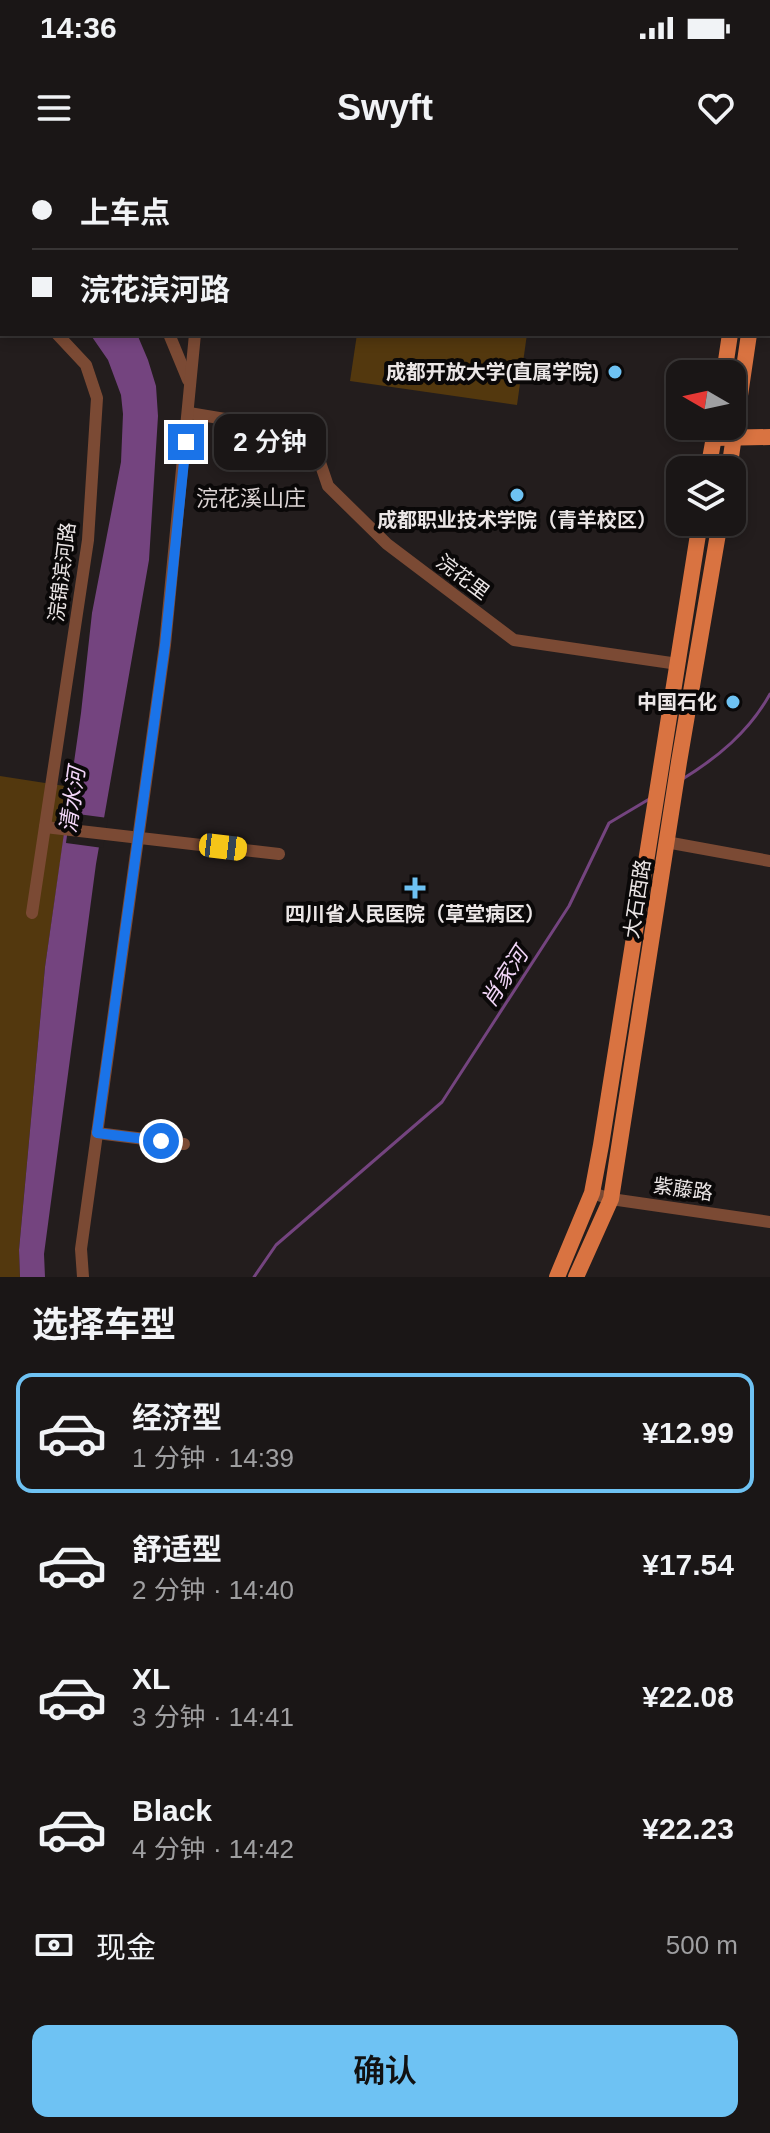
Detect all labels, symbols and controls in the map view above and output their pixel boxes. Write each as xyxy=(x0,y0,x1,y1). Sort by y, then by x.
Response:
text: 14:36 xyxy=(40,11,117,44)
icon: menu xyxy=(32,86,76,130)
icon: heart xyxy=(694,86,738,130)
text: Swyft xyxy=(337,87,433,128)
text: 上车点 xyxy=(80,196,170,229)
text: 浣花滨河路 xyxy=(80,273,230,306)
north arrow xyxy=(666,360,746,440)
map controls xyxy=(666,360,746,536)
place label: 成都开放大学(直属学院) xyxy=(386,361,599,383)
marker: 成都开放大学(直属学院) xyxy=(606,363,624,381)
callout: 2 分钟 xyxy=(214,414,326,470)
route end xyxy=(168,424,204,460)
text: 2 分钟 xyxy=(233,427,307,457)
button: layers xyxy=(666,456,746,536)
district label: 浣花溪山庄 xyxy=(196,486,306,511)
marker: 成都职业技术学院（青羊校区） xyxy=(508,486,526,504)
place label: 成都职业技术学院（青羊校区） xyxy=(377,509,657,531)
street label: 浣锦滨河路 xyxy=(45,521,79,623)
street label: 浣花里 xyxy=(432,550,494,604)
place label: 中国石化 xyxy=(637,691,717,713)
marker: 中国石化 xyxy=(724,693,742,711)
water label: 清水河 xyxy=(56,762,90,834)
car xyxy=(198,832,248,862)
street label: 大石西路 xyxy=(620,858,654,940)
marker: 四川省人民医院（草堂病区） xyxy=(404,877,426,899)
place label: 四川省人民医院（草堂病区） xyxy=(285,903,545,925)
water label: 肖家河 xyxy=(476,939,535,1012)
route start xyxy=(143,1123,179,1159)
street label: 紫藤路 xyxy=(652,1174,714,1204)
text: 选择车型 xyxy=(32,1304,176,1345)
icon: car xyxy=(36,1397,108,1469)
text: 经济型 xyxy=(132,1401,222,1434)
text: ¥12.99 xyxy=(642,1416,734,1449)
text: 1 分钟 · 14:39 xyxy=(132,1443,294,1473)
icon: car xyxy=(36,1529,108,1601)
text: 舒适型 xyxy=(132,1533,222,1566)
text: ¥17.54 xyxy=(642,1548,734,1581)
text: 2 分钟 · 14:40 xyxy=(132,1575,294,1605)
icon: car xyxy=(36,1661,108,1733)
text: XL xyxy=(132,1662,170,1695)
text: ¥22.08 xyxy=(642,1680,734,1713)
text: 3 分钟 · 14:41 xyxy=(132,1702,294,1732)
icon: car xyxy=(36,1793,108,1865)
text: Black xyxy=(132,1794,212,1827)
text: ¥22.23 xyxy=(642,1812,734,1845)
text: 4 分钟 · 14:42 xyxy=(132,1834,294,1864)
icon: cash xyxy=(32,1923,76,1967)
text: 500 m xyxy=(666,1930,738,1960)
text: 现金 xyxy=(96,1931,156,1964)
button: 确认 xyxy=(32,2025,738,2117)

